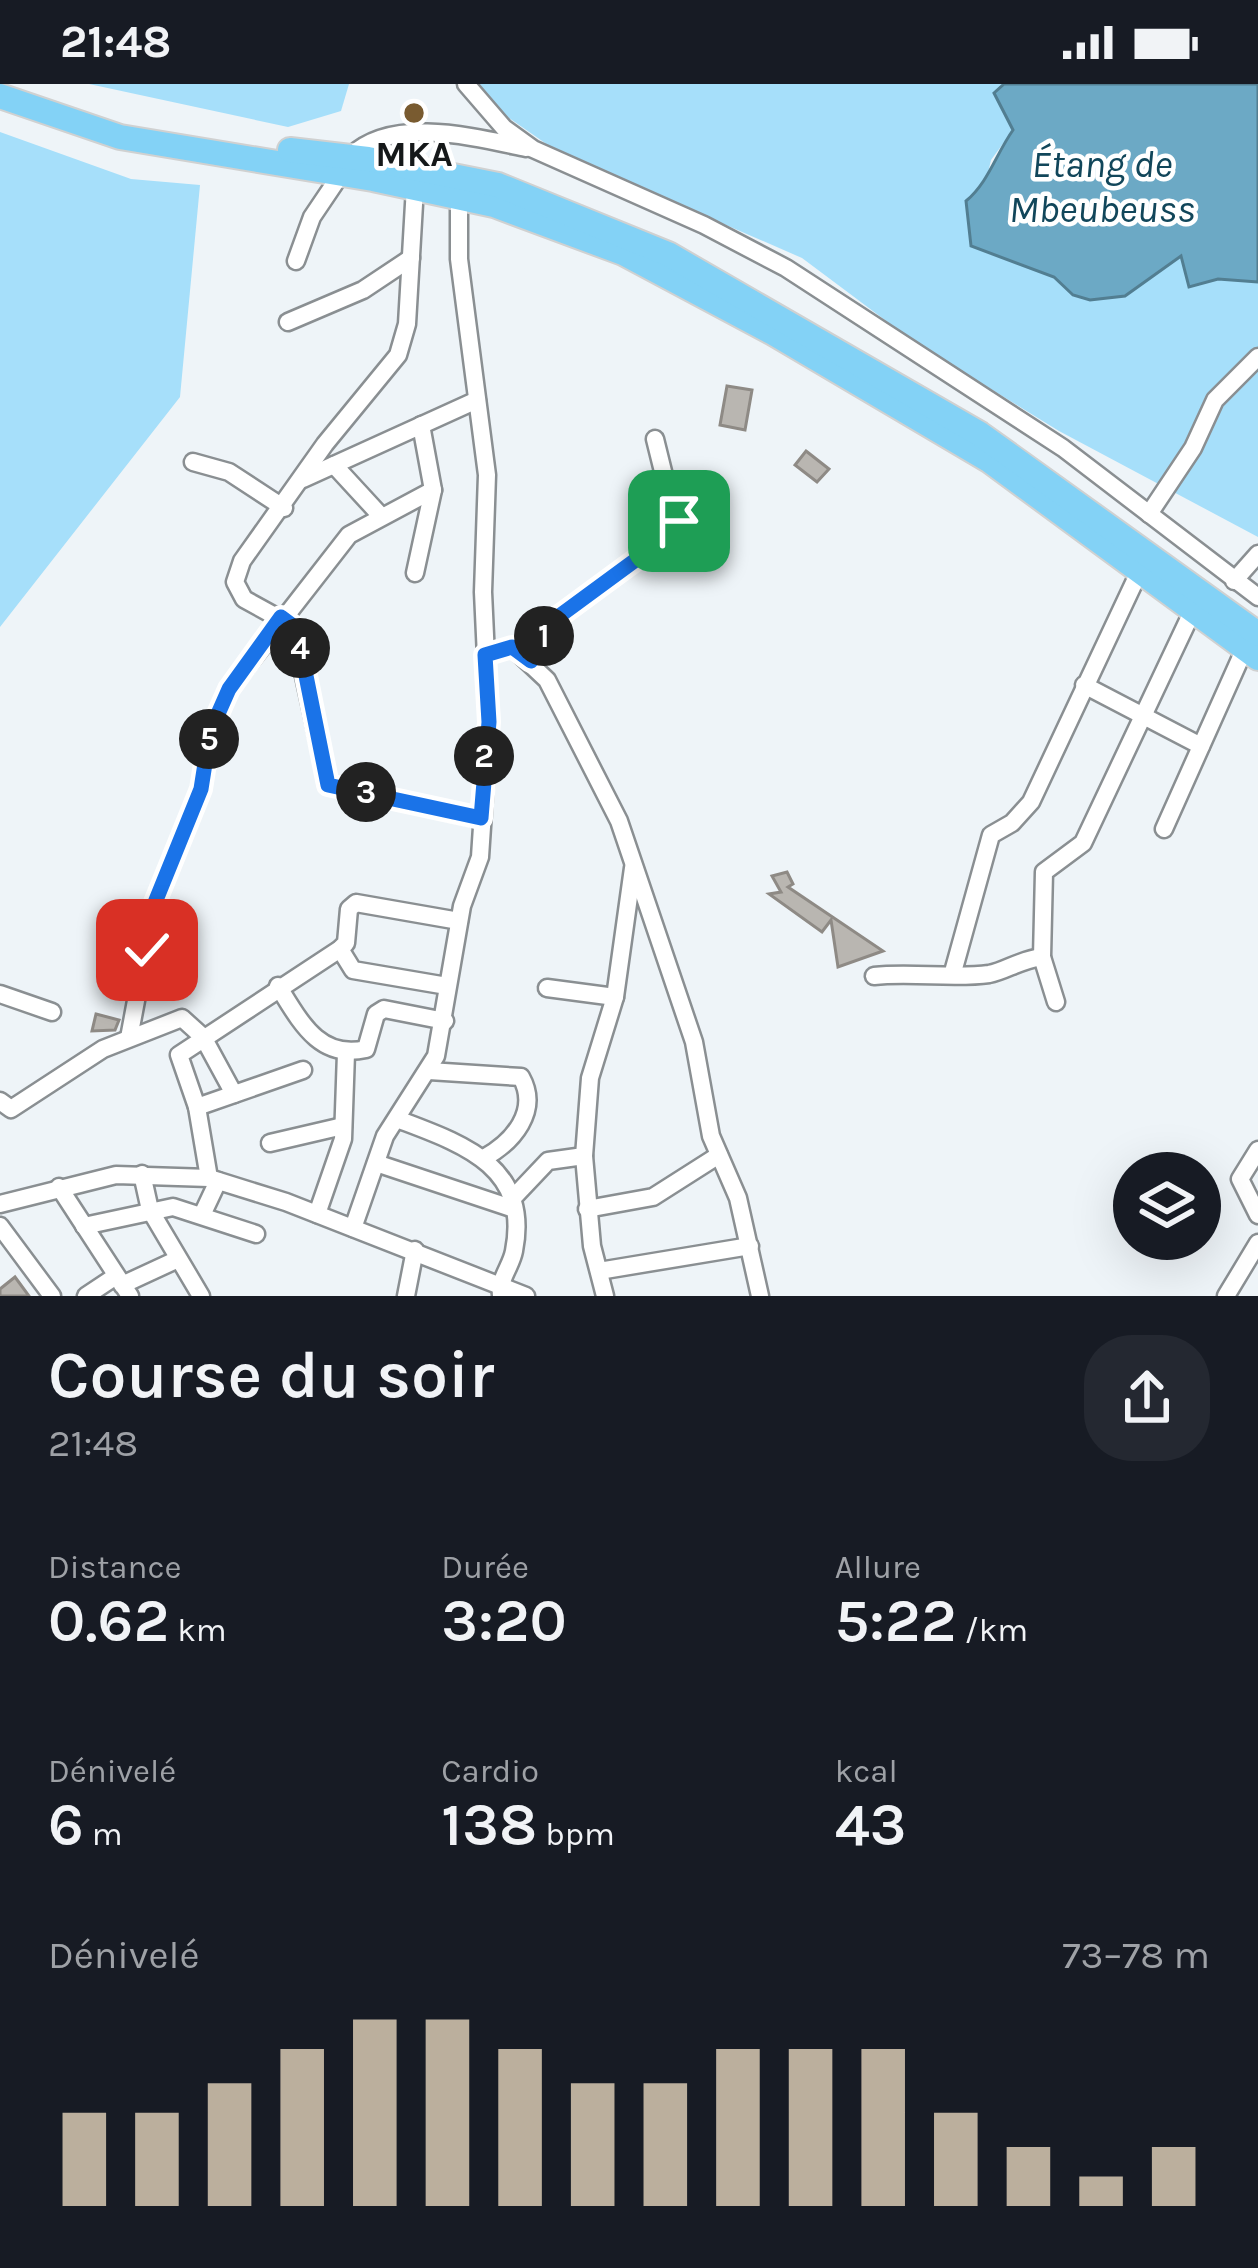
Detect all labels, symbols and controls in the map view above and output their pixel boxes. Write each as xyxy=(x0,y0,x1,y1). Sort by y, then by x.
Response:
text: 21:48 xyxy=(60,16,171,68)
marker: MKA xyxy=(401,100,427,126)
place label: MKA xyxy=(375,133,453,175)
water label: Étang de Mbeubeuss xyxy=(1009,141,1195,232)
pin xyxy=(628,470,730,572)
icon: arrive xyxy=(646,488,712,554)
pin: 1 xyxy=(514,606,574,666)
text: 1 xyxy=(538,617,550,655)
pin: 4 xyxy=(270,618,330,678)
text: 4 xyxy=(290,629,310,667)
pin: 5 xyxy=(179,709,239,769)
text: 5 xyxy=(199,720,219,758)
pin: 2 xyxy=(454,726,514,786)
text: 2 xyxy=(474,737,494,775)
pin: 3 xyxy=(336,762,396,822)
text: 3 xyxy=(356,773,376,811)
pin xyxy=(96,899,198,1001)
icon: check xyxy=(114,917,180,983)
map controls xyxy=(1113,1152,1221,1260)
button: layers xyxy=(1113,1152,1221,1260)
button: share xyxy=(1084,1335,1210,1461)
text: Course du soir xyxy=(48,1336,494,1414)
text: 21:48 xyxy=(48,1420,138,1466)
text: Distance xyxy=(48,1548,181,1586)
text: Durée xyxy=(441,1548,529,1586)
text: Allure xyxy=(835,1548,921,1586)
text: 0.62 xyxy=(48,1586,169,1656)
text: 3:20 xyxy=(441,1586,567,1656)
text: 5:22 xyxy=(835,1586,957,1656)
text: km xyxy=(169,1611,227,1649)
text: /km xyxy=(957,1611,1028,1649)
text: Dénivelé xyxy=(48,1752,176,1790)
text: Cardio xyxy=(441,1752,539,1790)
text: kcal xyxy=(835,1752,898,1790)
text: 6 xyxy=(48,1790,84,1860)
text: 138 xyxy=(441,1790,537,1860)
text: 43 xyxy=(835,1790,907,1860)
text: m xyxy=(84,1815,123,1853)
text: bpm xyxy=(537,1815,615,1853)
text: Dénivelé xyxy=(48,1932,200,1978)
text: 73–78 m xyxy=(1062,1932,1210,1978)

